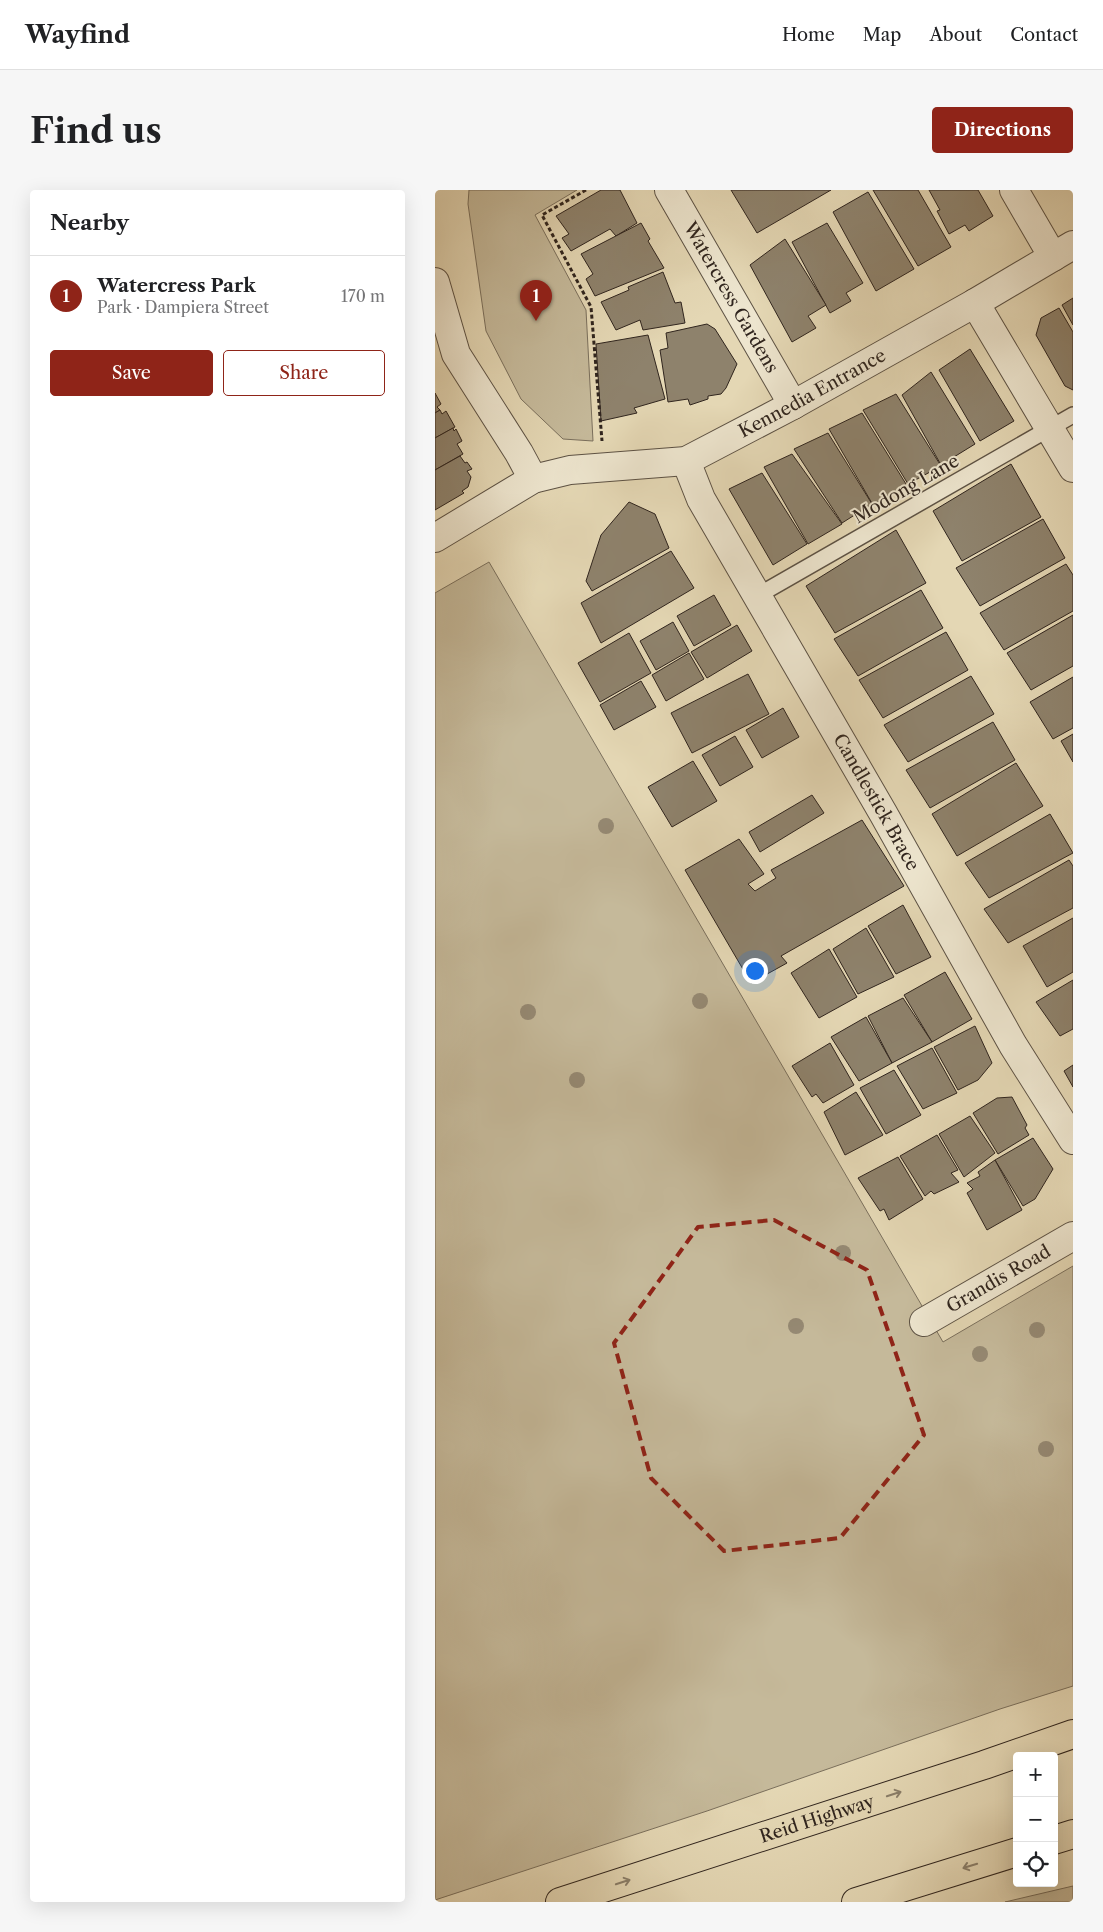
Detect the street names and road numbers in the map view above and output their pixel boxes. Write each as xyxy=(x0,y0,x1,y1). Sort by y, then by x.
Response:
street label: Watercress Gardens xyxy=(678,217,783,377)
street label: Kennedia Entrance xyxy=(735,344,890,443)
street label: Modong Lane xyxy=(849,450,963,528)
street label: Candlestick Brace xyxy=(828,730,924,874)
street label: Grandis Road xyxy=(943,1240,1054,1318)
street label: Reid Highway xyxy=(757,1790,878,1848)

